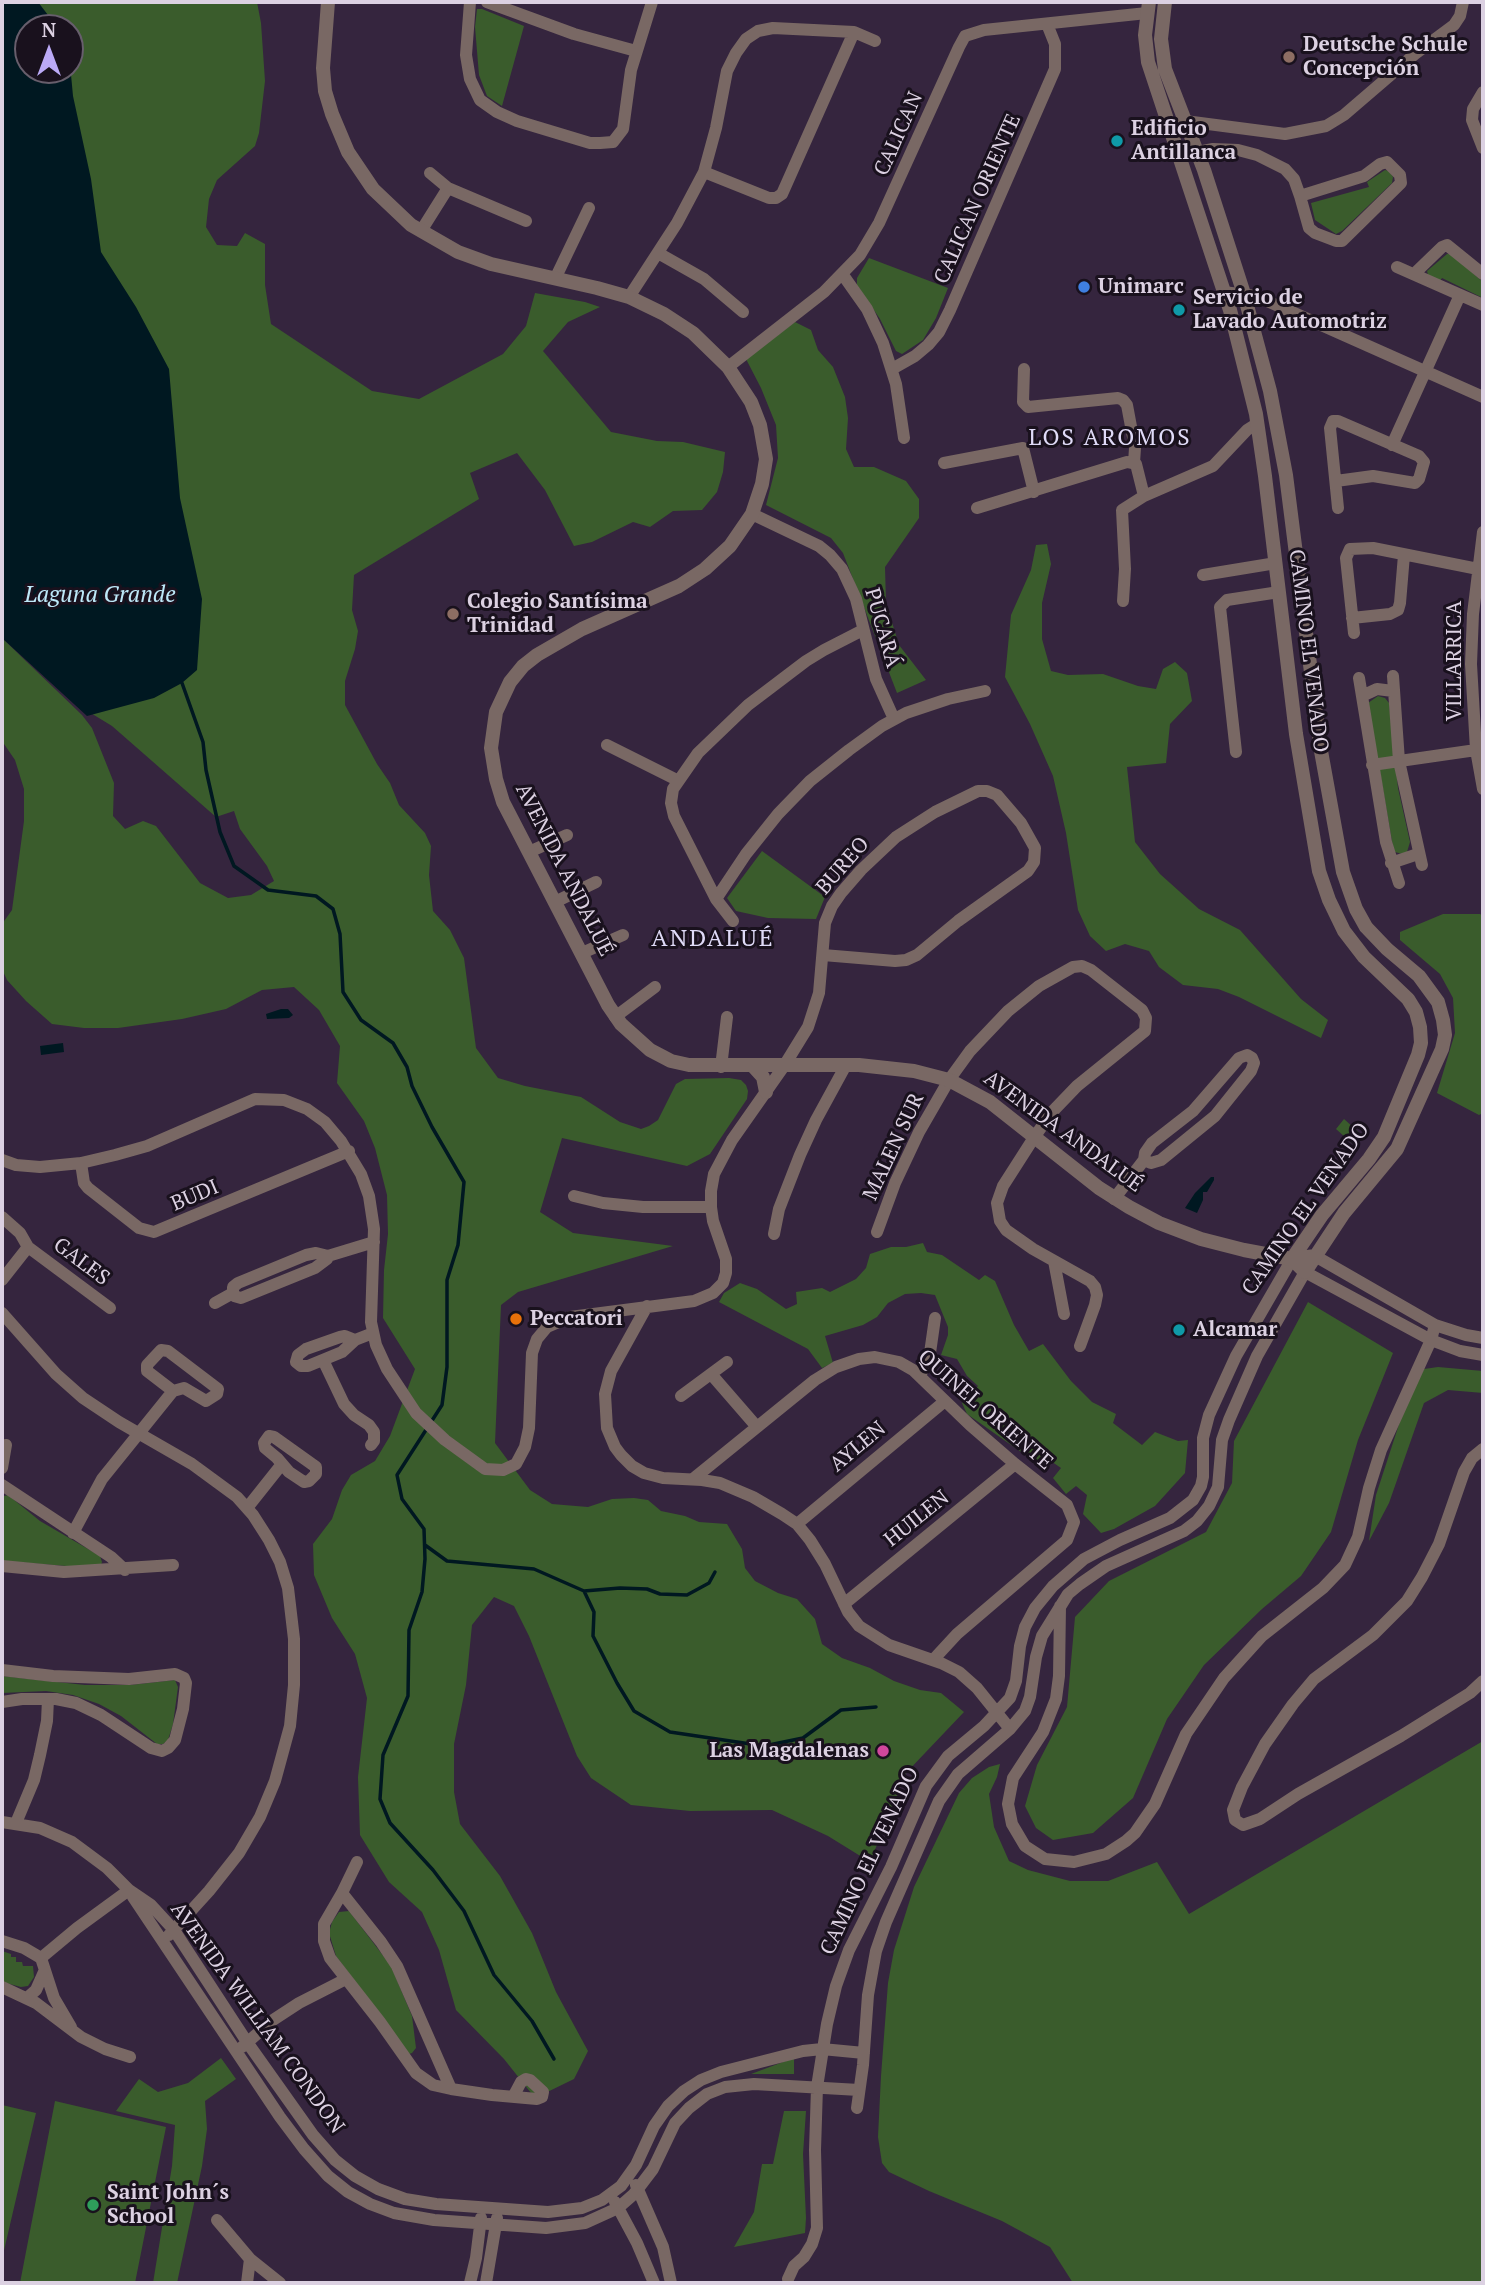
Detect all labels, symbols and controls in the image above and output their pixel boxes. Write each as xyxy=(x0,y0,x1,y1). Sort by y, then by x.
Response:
north arrow xyxy=(14,14,84,84)
text: N xyxy=(42,17,56,42)
place label: Deutsche Schule Concepción xyxy=(1303,32,1468,82)
marker: Deutsche Schule Concepción xyxy=(1281,49,1297,65)
street label: CALICAN xyxy=(869,88,929,180)
street label: CALICAN ORIENTE xyxy=(929,110,1027,288)
place label: Edificio Antillanca xyxy=(1131,116,1236,166)
marker: Edificio Antillanca xyxy=(1109,133,1125,149)
place label: Unimarc xyxy=(1098,274,1184,300)
marker: Unimarc xyxy=(1076,279,1092,295)
place label: Servicio de Lavado Automotriz xyxy=(1193,285,1387,335)
marker: Servicio de Lavado Automotriz xyxy=(1171,302,1187,318)
district label: LOS AROMOS xyxy=(1030,424,1190,452)
street label: CAMINO EL VENADO xyxy=(1283,548,1333,754)
water label: Laguna Grande xyxy=(24,581,176,609)
street label: PUCARÁ xyxy=(859,585,905,671)
place label: Colegio Santísima Trinidad xyxy=(467,589,648,639)
street label: VILLARRICA xyxy=(1442,601,1468,721)
marker: Colegio Santísima Trinidad xyxy=(445,606,461,622)
street label: AVENIDA ANDALUÉ xyxy=(510,779,618,961)
street label: BUREO xyxy=(811,832,875,900)
district label: ANDALUÉ xyxy=(652,925,774,953)
street label: AVENIDA ANDALUÉ xyxy=(979,1066,1147,1198)
street label: MALEN SUR xyxy=(858,1089,930,1205)
street label: CAMINO EL VENADO xyxy=(1237,1118,1375,1300)
street label: BUDI xyxy=(167,1175,223,1217)
street label: GALES xyxy=(48,1233,114,1291)
place label: Peccatori xyxy=(530,1306,623,1332)
marker: Peccatori xyxy=(508,1311,524,1327)
place label: Alcamar xyxy=(1193,1317,1277,1343)
marker: Alcamar xyxy=(1171,1322,1187,1338)
street label: QUINEL ORIENTE xyxy=(912,1345,1058,1475)
street label: AYLEN xyxy=(825,1416,891,1478)
street label: HUILEN xyxy=(880,1485,954,1553)
place label: Las Magdalenas xyxy=(710,1738,869,1764)
marker: Las Magdalenas xyxy=(875,1743,891,1759)
street label: CAMINO EL VENADO xyxy=(815,1763,925,1959)
street label: AVENIDA WILLIAM CONDON xyxy=(165,1898,349,2138)
place label: Saint John´s School xyxy=(107,2180,229,2230)
marker: Saint John´s School xyxy=(85,2197,101,2213)

